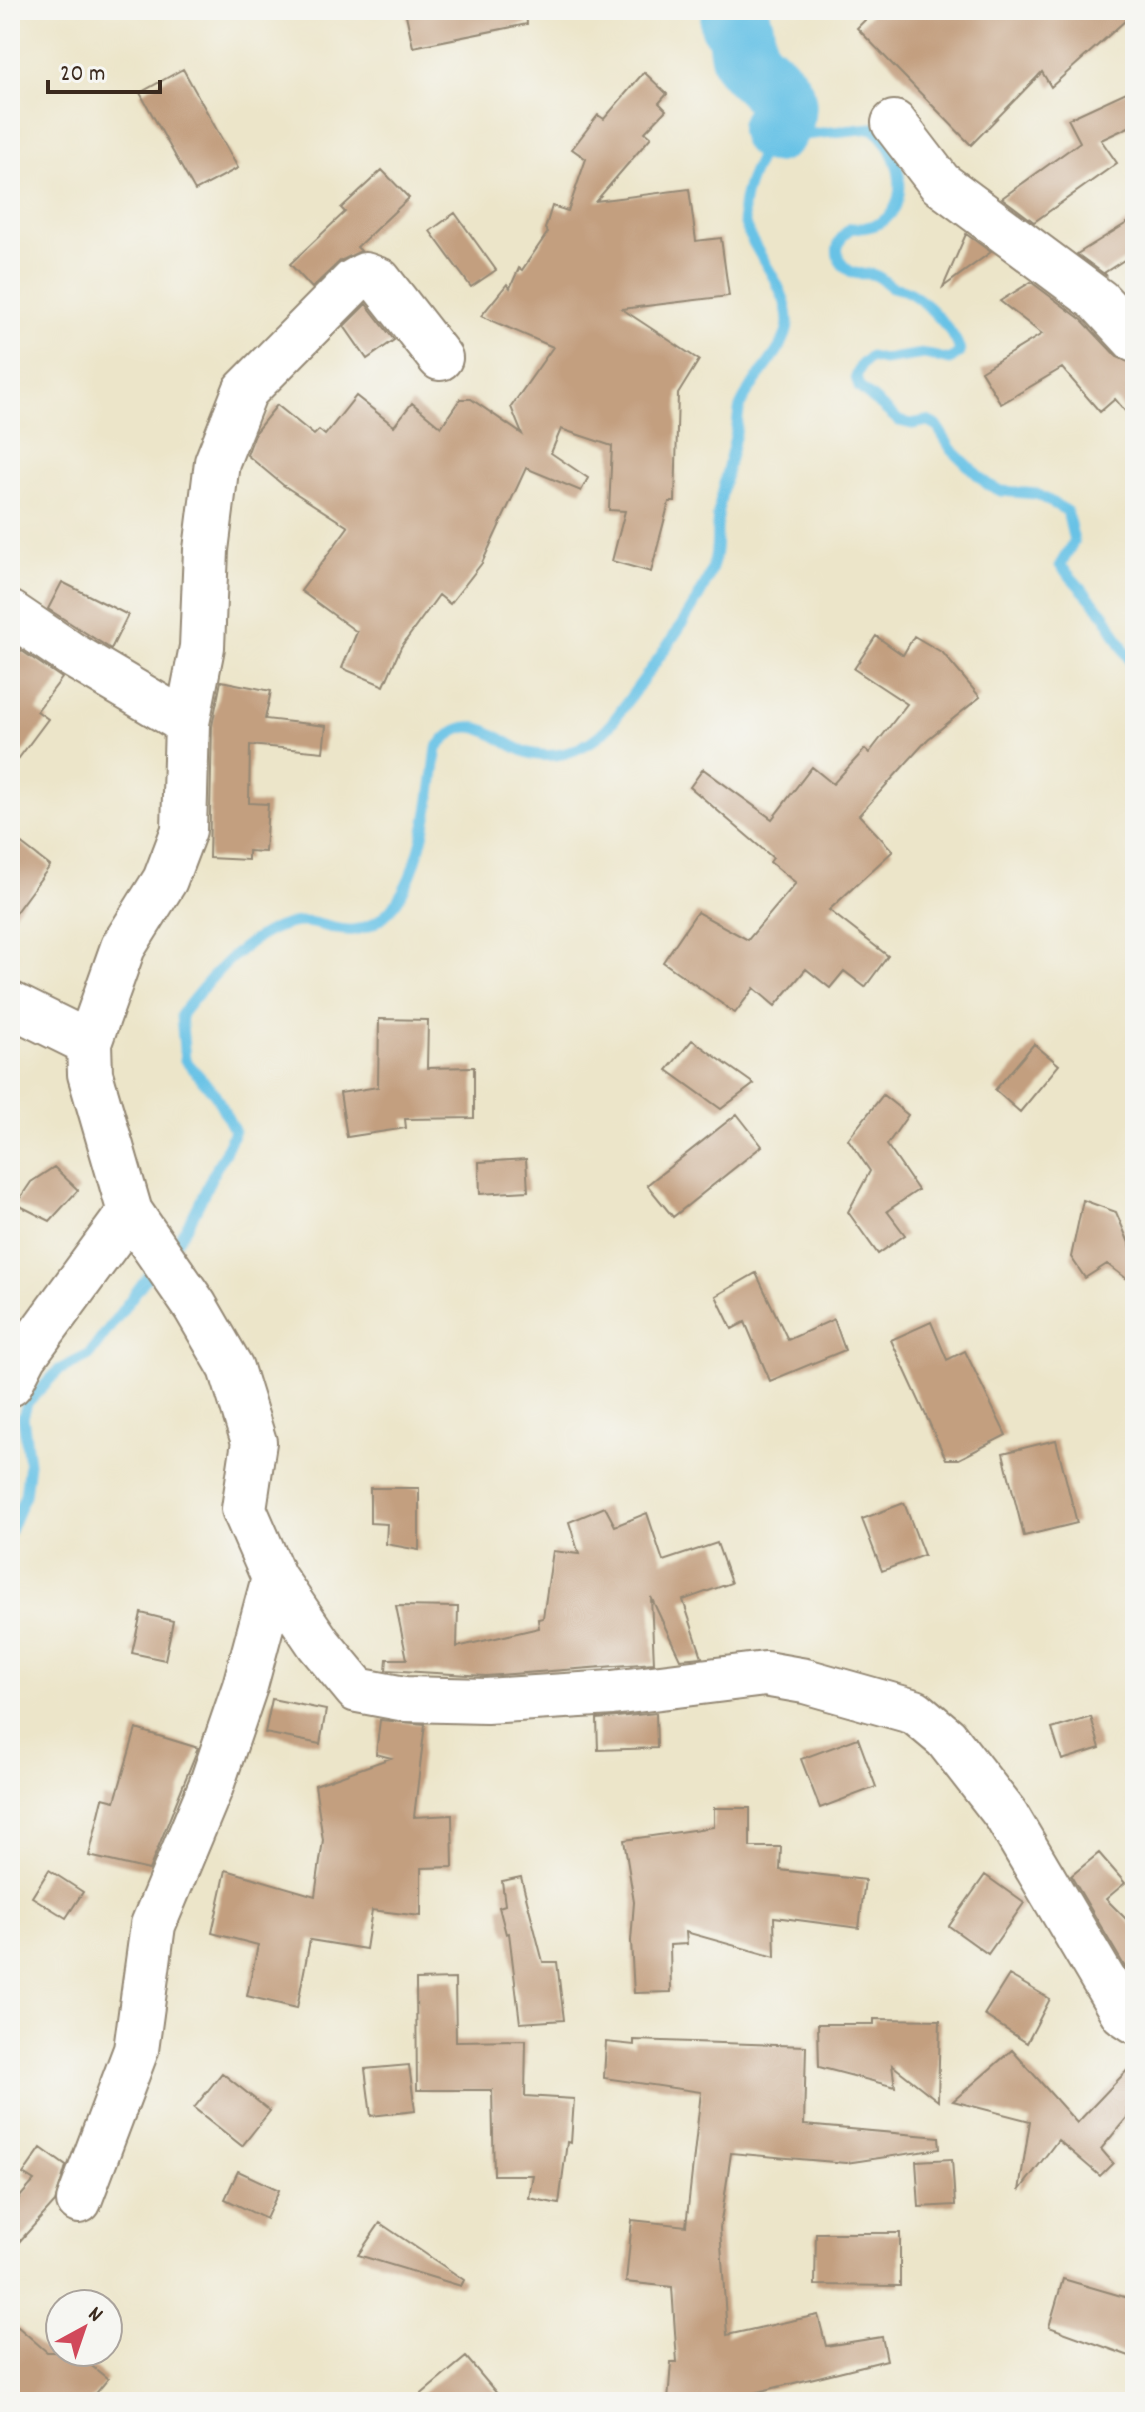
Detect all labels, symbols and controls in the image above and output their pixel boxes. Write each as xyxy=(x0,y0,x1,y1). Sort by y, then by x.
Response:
scale bar xyxy=(48,44,160,94)
text: 20 m xyxy=(60,58,106,92)
north arrow xyxy=(44,2288,124,2368)
text: N xyxy=(80,2300,109,2331)

